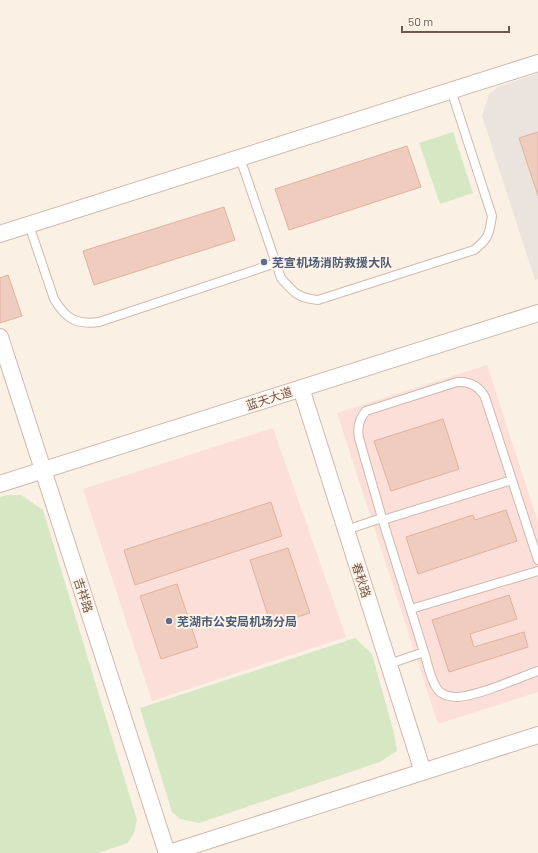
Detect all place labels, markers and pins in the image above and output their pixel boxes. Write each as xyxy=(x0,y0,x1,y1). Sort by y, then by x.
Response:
place label: 芜宣机场消防救援大队 xyxy=(272,255,392,269)
marker: 芜宣机场消防救援大队 xyxy=(259,257,269,267)
place label: 芜湖市公安局机场分局 xyxy=(177,614,297,628)
marker: 芜湖市公安局机场分局 xyxy=(164,616,174,626)

